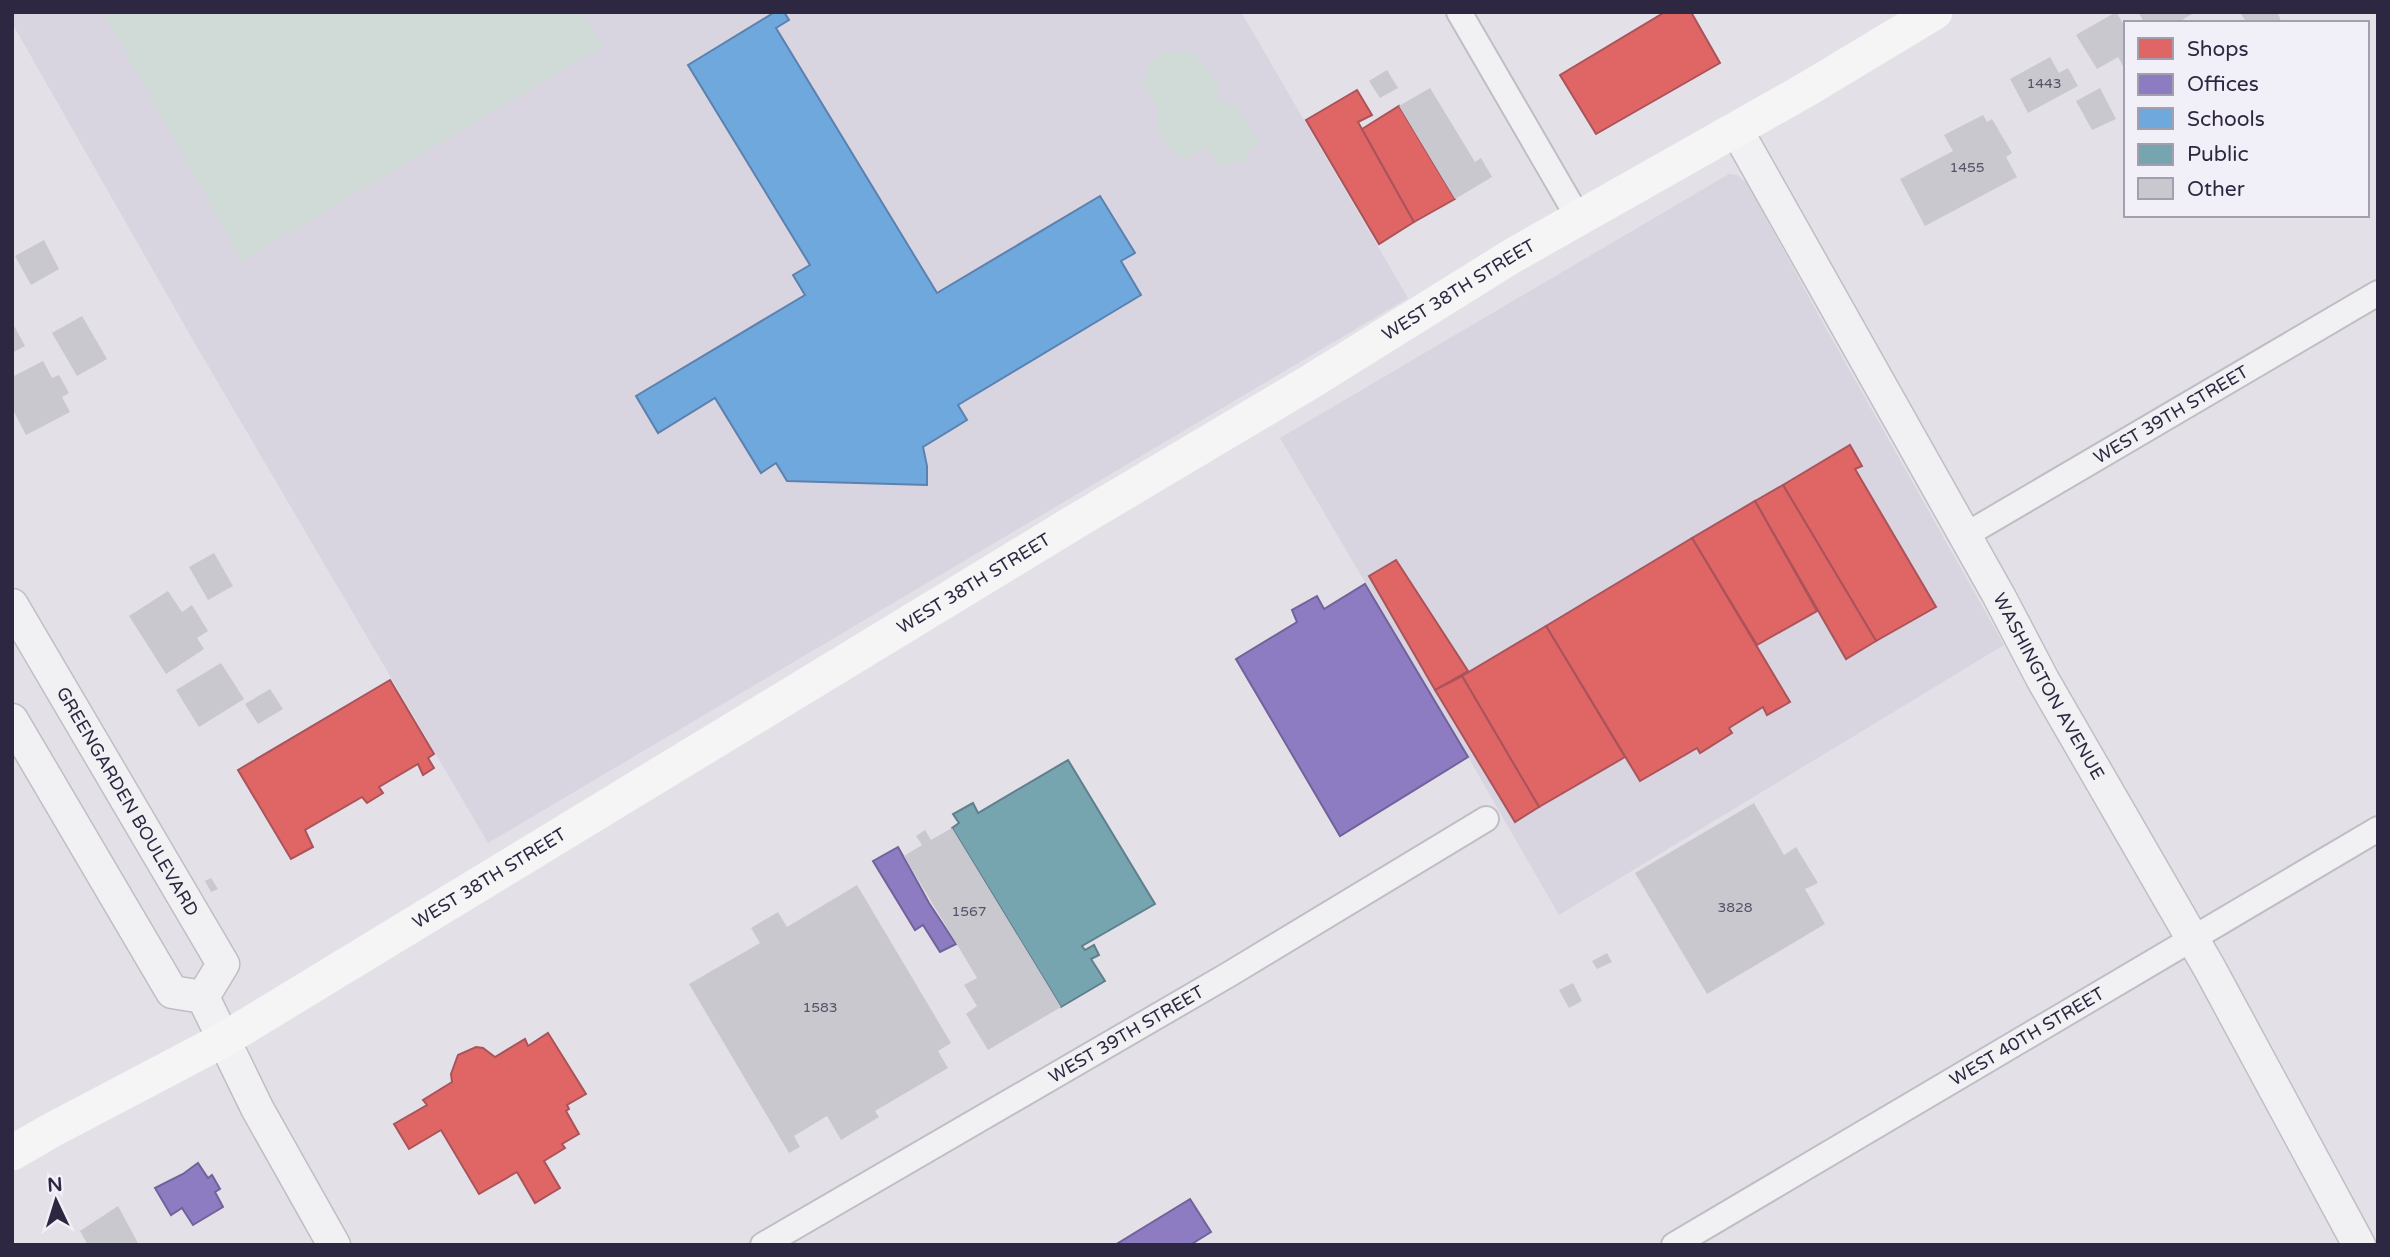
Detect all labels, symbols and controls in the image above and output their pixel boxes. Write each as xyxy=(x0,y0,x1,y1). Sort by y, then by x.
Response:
legend xyxy=(2124,21,2369,217)
text: Shops xyxy=(2187,37,2249,62)
text: Offices xyxy=(2187,72,2259,97)
house number: 1443 xyxy=(2026,75,2062,92)
text: Schools xyxy=(2187,107,2265,132)
text: Public xyxy=(2187,142,2249,167)
house number: 1455 xyxy=(1949,159,1985,176)
text: Other xyxy=(2187,177,2245,202)
street label: WEST 38TH STREET xyxy=(1378,234,1539,345)
street label: WEST 39TH STREET xyxy=(2090,361,2252,469)
street label: WEST 38TH STREET xyxy=(893,528,1055,639)
street label: WASHINGTON AVENUE xyxy=(1988,589,2109,784)
street label: GREENGARDEN BOULEVARD xyxy=(52,683,203,920)
street label: WEST 38TH STREET xyxy=(408,823,570,933)
house number: 3828 xyxy=(1717,899,1753,916)
house number: 1567 xyxy=(951,903,987,920)
street label: WEST 39TH STREET xyxy=(1045,980,1208,1088)
street label: WEST 40TH STREET xyxy=(1946,982,2108,1091)
house number: 1583 xyxy=(802,999,838,1016)
north arrow xyxy=(21,1166,91,1236)
text: N xyxy=(47,1174,63,1197)

